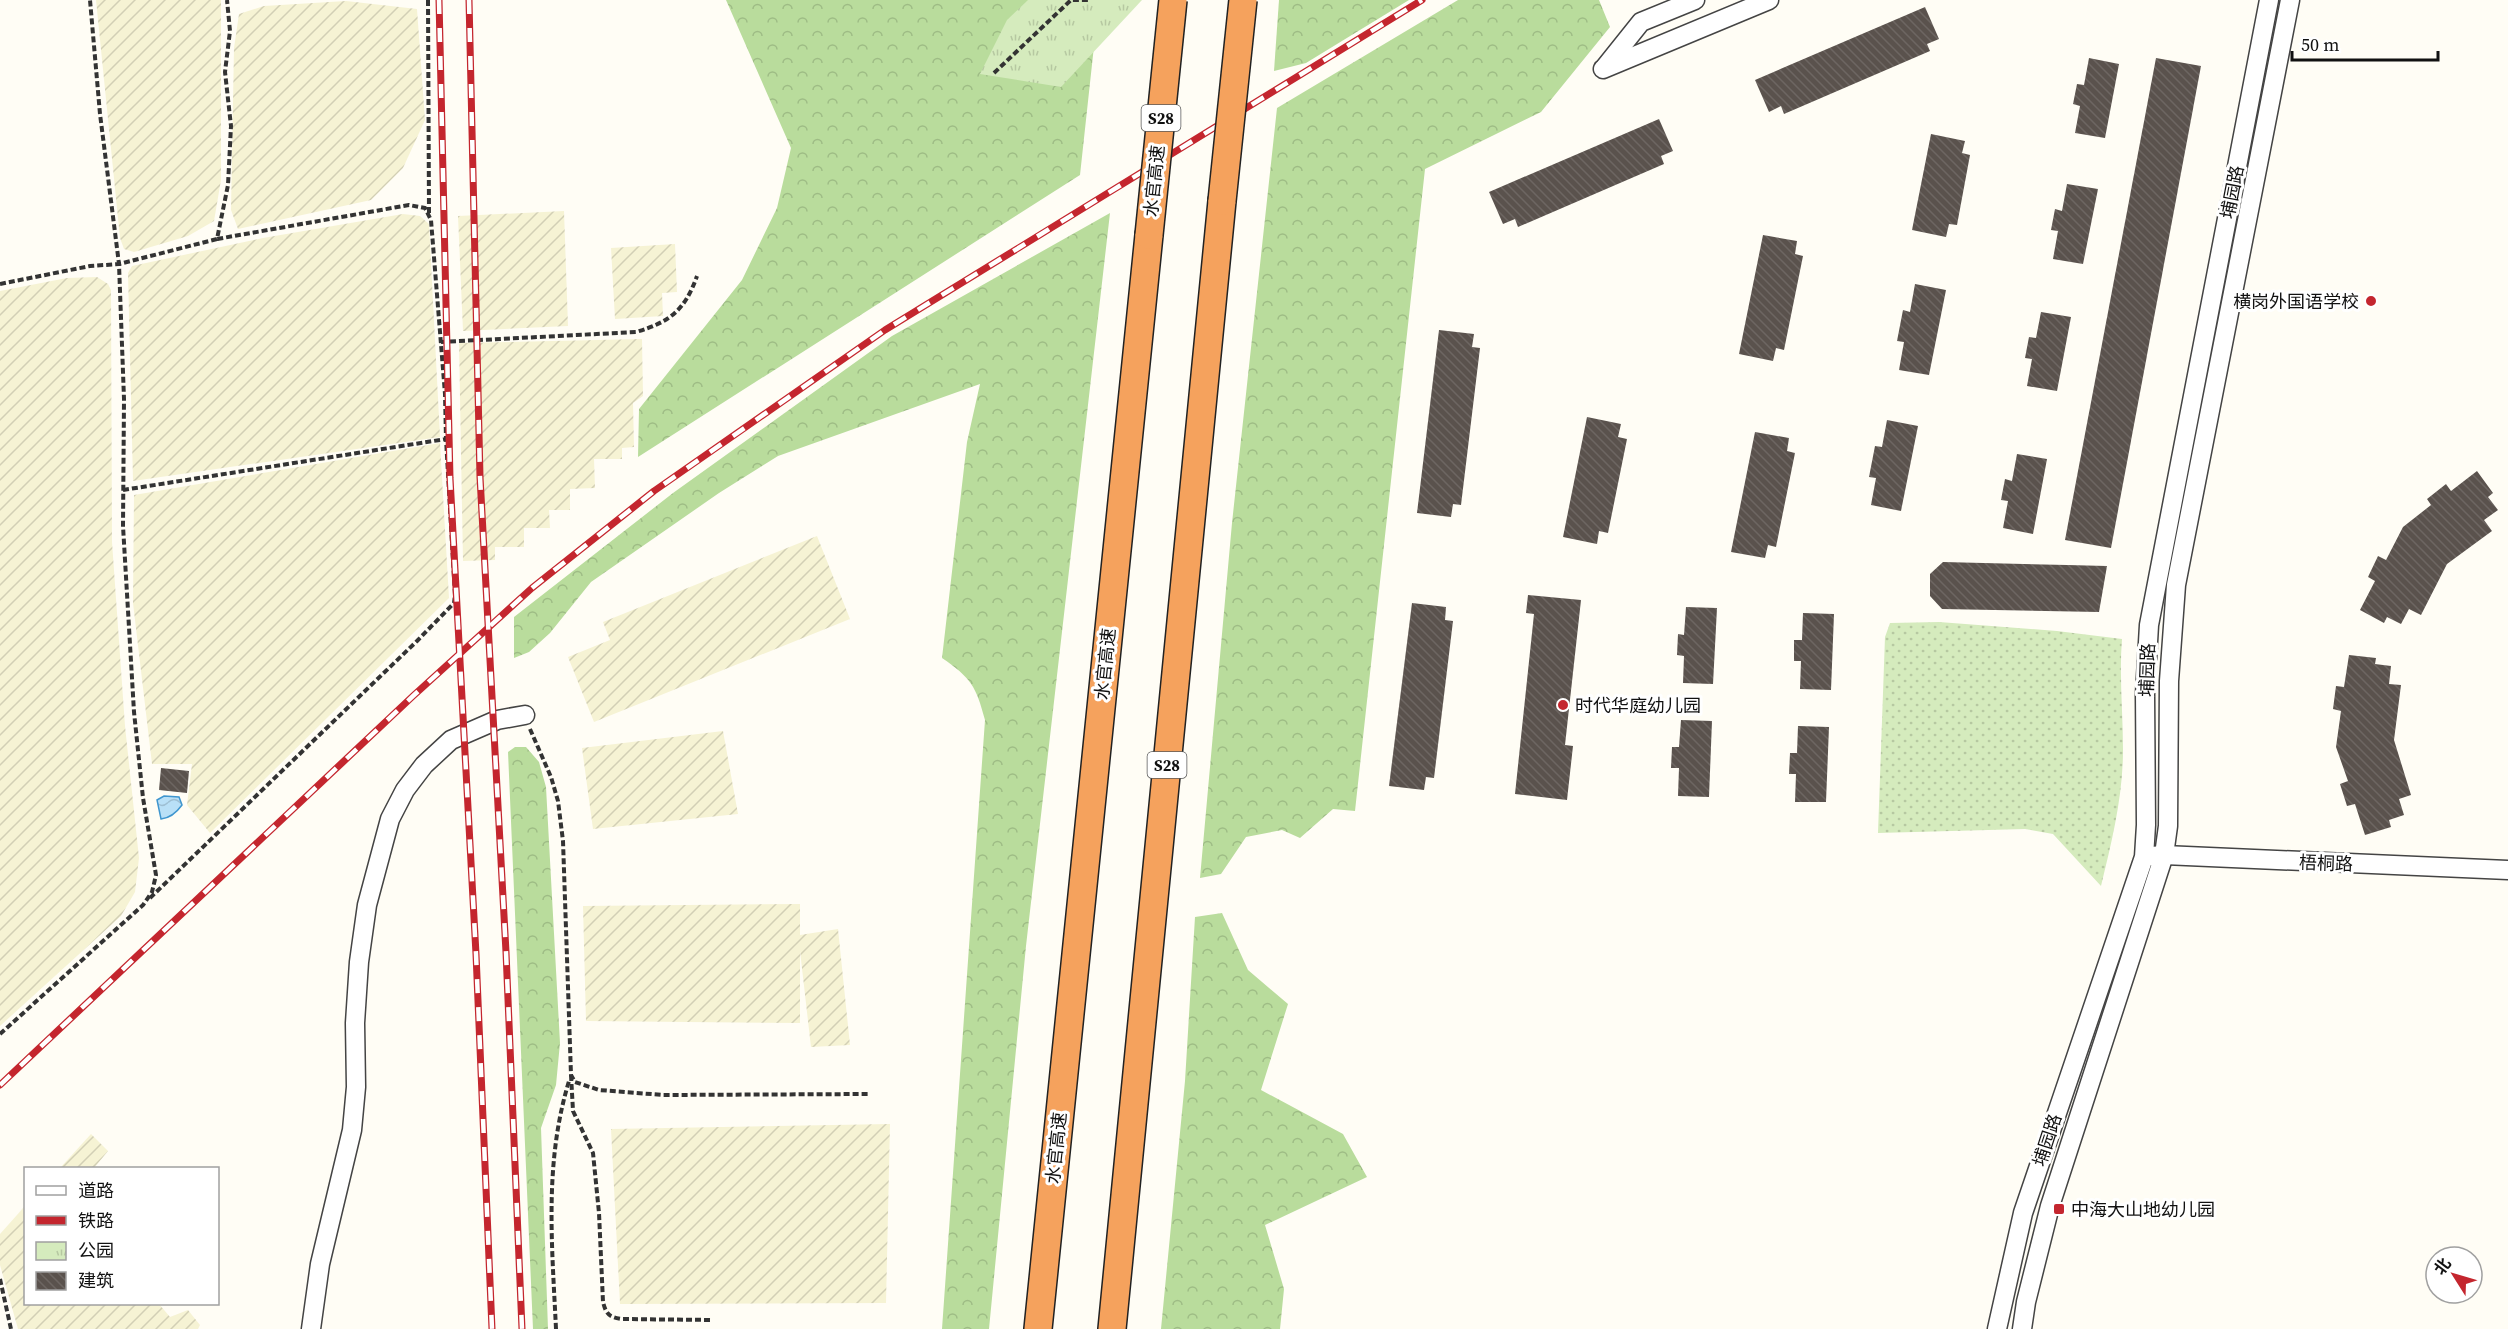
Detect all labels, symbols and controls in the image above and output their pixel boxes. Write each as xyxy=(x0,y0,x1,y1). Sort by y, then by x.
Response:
scale bar xyxy=(2292,24,2438,62)
text: 50 m xyxy=(2301,32,2339,57)
road number: S28 xyxy=(1142,105,1180,131)
street label: 水官高速 xyxy=(1138,144,1170,218)
street label: 埔园路 xyxy=(2215,163,2249,221)
place label: 横岗外国语学校 xyxy=(2233,289,2359,314)
marker: 横岗外国语学校 xyxy=(2364,294,2378,308)
street label: 水官高速 xyxy=(1089,627,1121,701)
street label: 埔园路 xyxy=(2134,643,2160,697)
place label: 时代华庭幼儿园 xyxy=(1575,693,1701,718)
marker: 时代华庭幼儿园 xyxy=(1556,698,1570,712)
road number: S28 xyxy=(1148,752,1186,778)
street label: 梧桐路 xyxy=(2299,850,2353,876)
street label: 埔园路 xyxy=(2027,1110,2067,1170)
street label: 水官高速 xyxy=(1040,1111,1072,1185)
legend xyxy=(24,1167,219,1305)
text: 道路 xyxy=(78,1178,114,1203)
place label: 中海大山地幼儿园 xyxy=(2071,1197,2215,1222)
marker: 中海大山地幼儿园 xyxy=(2052,1202,2066,1216)
text: 铁路 xyxy=(78,1208,114,1233)
text: 公园 xyxy=(78,1238,114,1263)
north arrow xyxy=(2424,1245,2484,1305)
text: 北 xyxy=(2428,1253,2456,1279)
text: 建筑 xyxy=(78,1268,114,1293)

